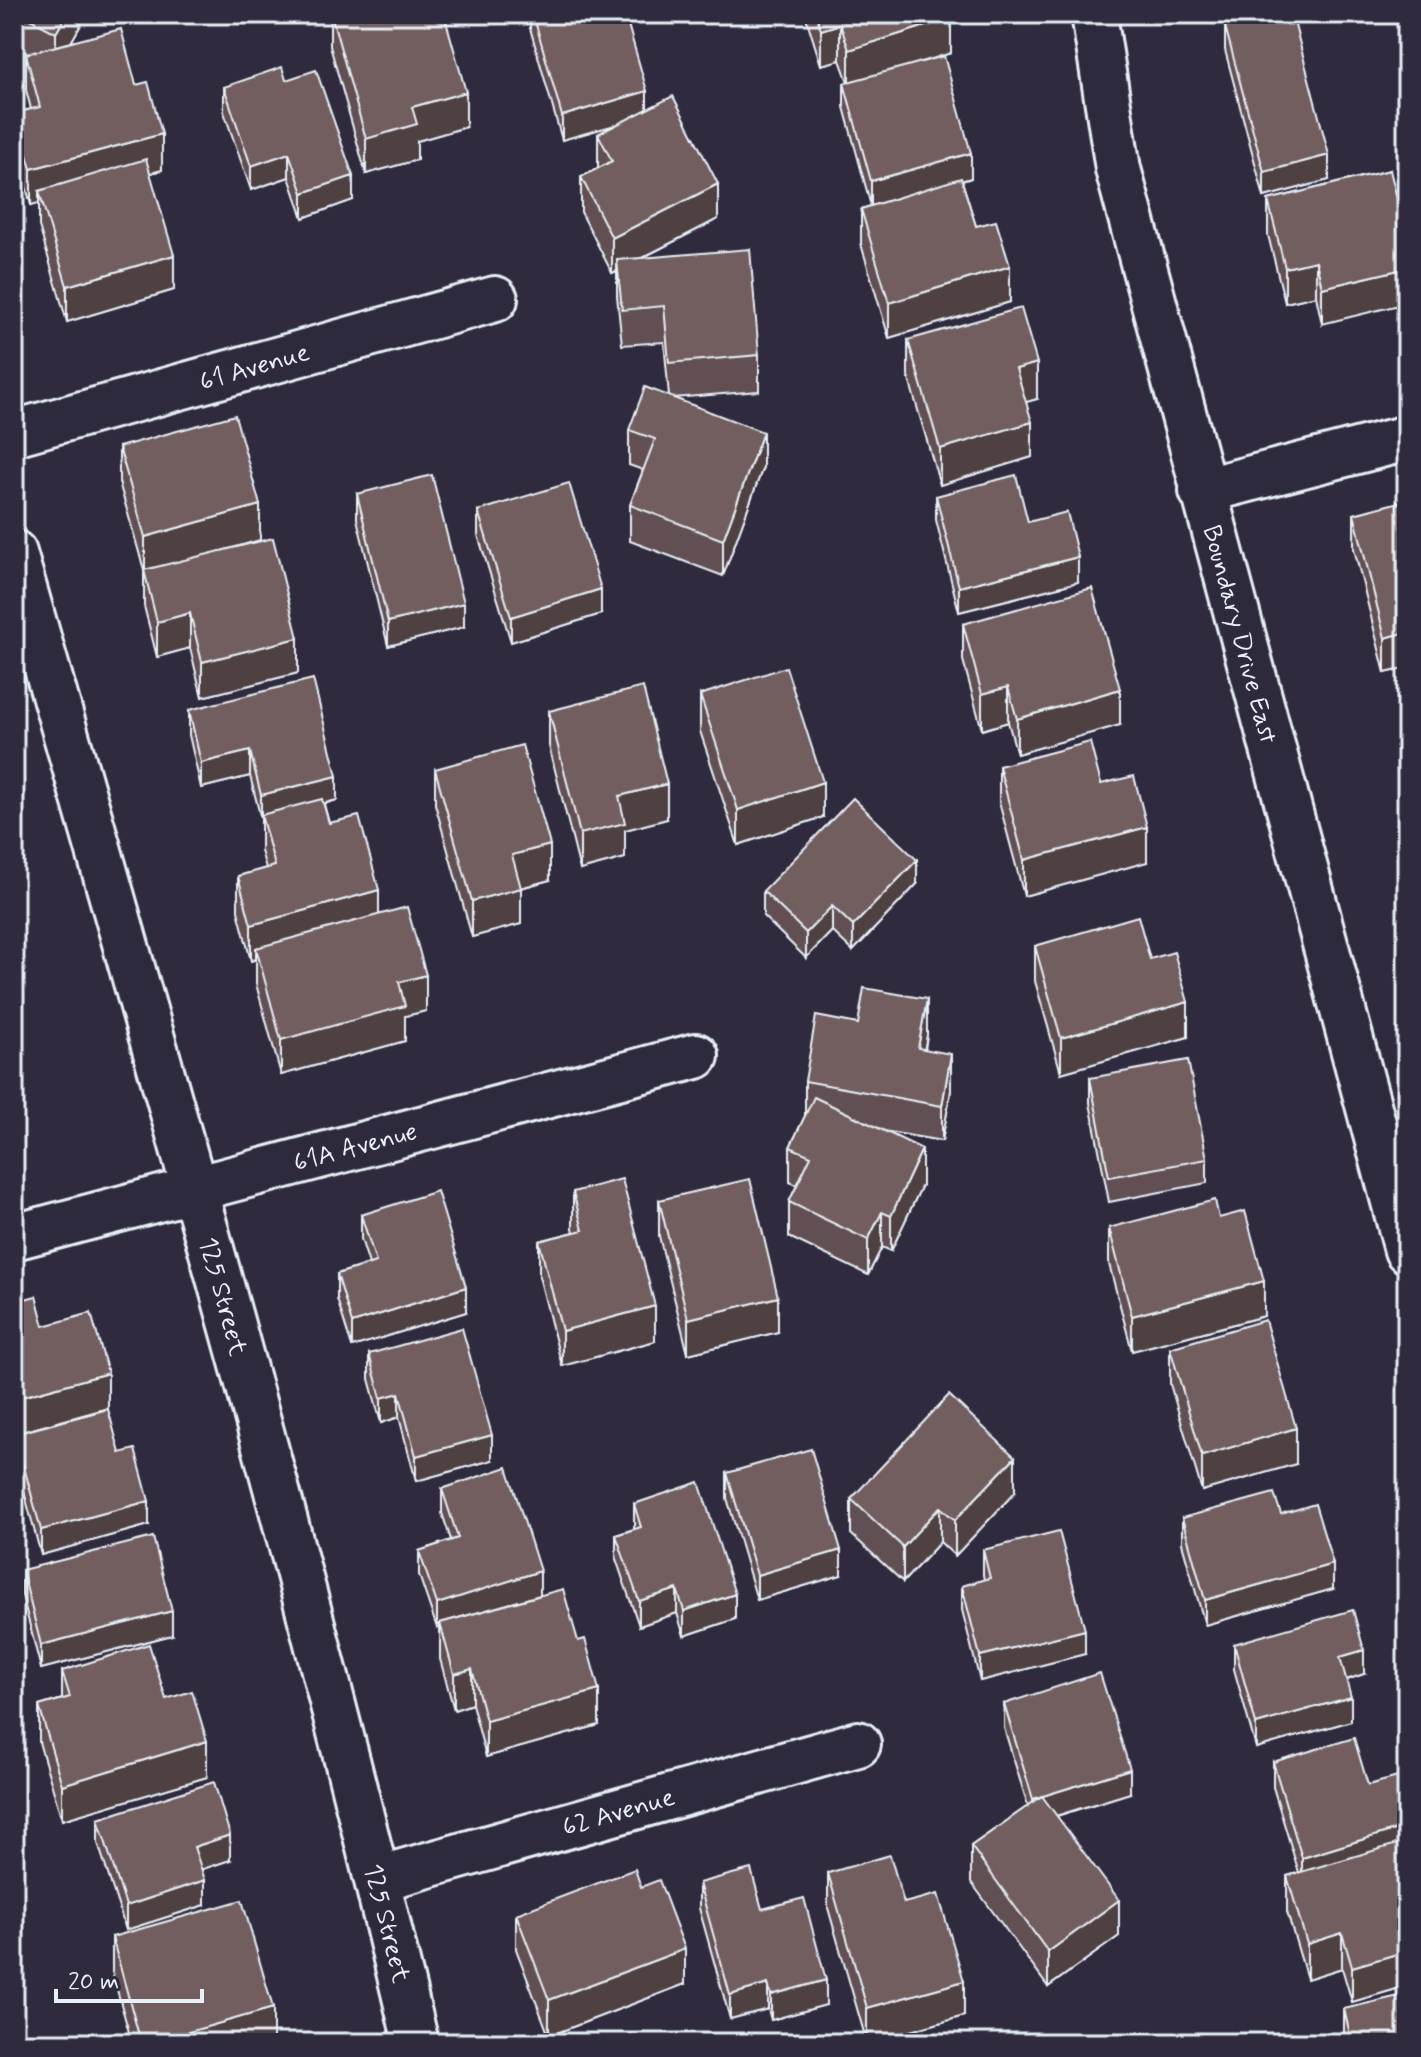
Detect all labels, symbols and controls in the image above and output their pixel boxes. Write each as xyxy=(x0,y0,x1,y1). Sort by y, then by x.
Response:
street label: 61 Avenue xyxy=(196,336,314,400)
street label: Boundary Drive East xyxy=(1194,522,1285,748)
street label: 61A Avenue xyxy=(290,1115,421,1181)
street label: 125 Street xyxy=(190,1234,254,1359)
street label: 62 Avenue xyxy=(558,1781,679,1845)
street label: 125 Street xyxy=(355,1861,417,1986)
scale bar xyxy=(56,1953,202,2003)
text: 20 m xyxy=(68,1967,119,1998)

